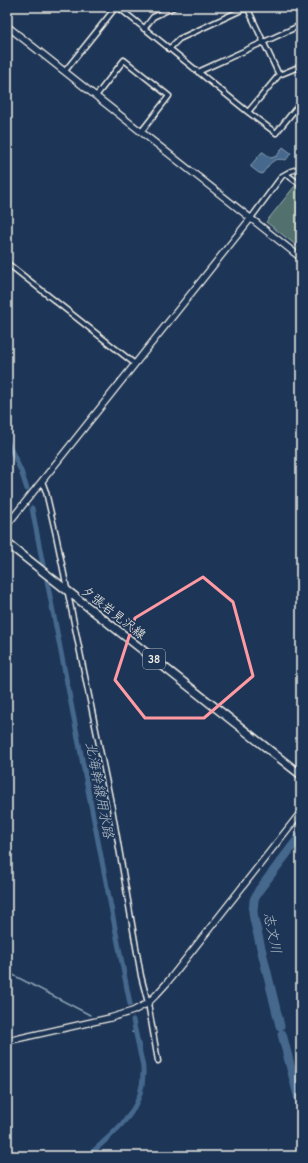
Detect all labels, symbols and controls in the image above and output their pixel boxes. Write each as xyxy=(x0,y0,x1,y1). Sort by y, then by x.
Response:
street label: 夕張岩見沢線 xyxy=(78,582,150,643)
road number: 38 xyxy=(143,649,165,669)
water label: 北海幹線用水路 xyxy=(82,740,117,841)
water label: 志文川 xyxy=(260,911,285,955)

